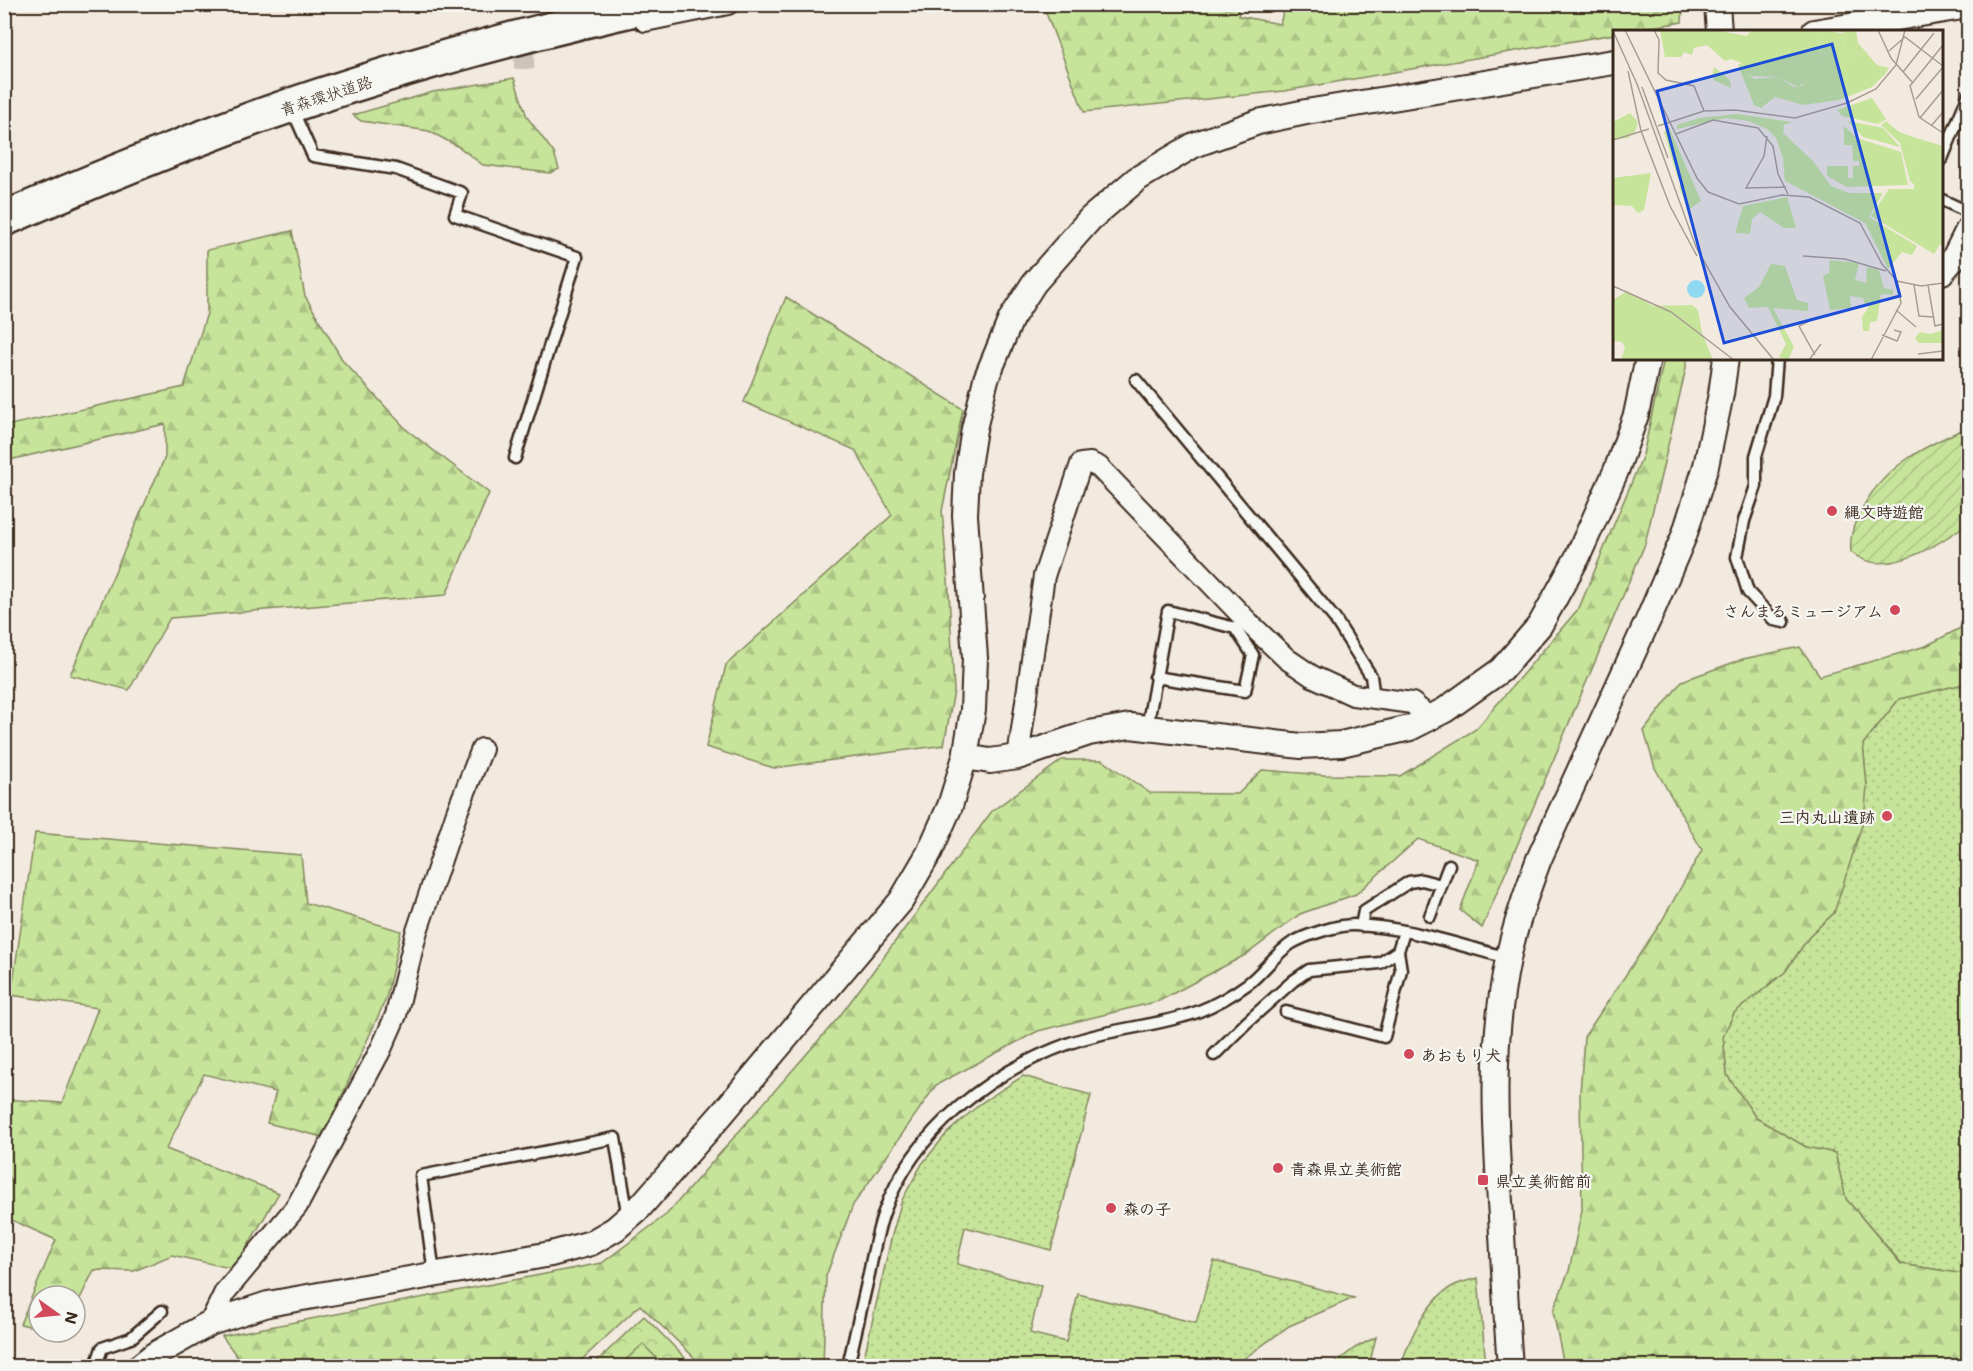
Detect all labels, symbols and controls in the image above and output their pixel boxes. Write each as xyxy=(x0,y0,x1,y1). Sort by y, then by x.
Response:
inset map xyxy=(1613,30,1943,360)
street label: 青森環状道路 xyxy=(277,70,375,120)
place label: 縄文時遊館 xyxy=(1844,501,1924,522)
marker: 縄文時遊館 xyxy=(1825,504,1839,518)
place label: さんまるミュージアム xyxy=(1723,600,1883,621)
marker: さんまるミュージアム xyxy=(1888,603,1902,617)
place label: 三内丸山遺跡 xyxy=(1779,806,1875,827)
marker: 三内丸山遺跡 xyxy=(1880,809,1894,823)
place label: あおもり犬 xyxy=(1421,1044,1501,1065)
marker: あおもり犬 xyxy=(1402,1047,1416,1061)
place label: 青森県立美術館 xyxy=(1290,1158,1402,1179)
marker: 青森県立美術館 xyxy=(1271,1161,1285,1175)
place label: 県立美術館前 xyxy=(1495,1170,1591,1191)
marker: 県立美術館前 xyxy=(1476,1173,1490,1187)
place label: 森の子 xyxy=(1123,1198,1171,1219)
marker: 森の子 xyxy=(1104,1201,1118,1215)
north arrow xyxy=(27,1284,87,1344)
text: N xyxy=(60,1309,84,1327)

